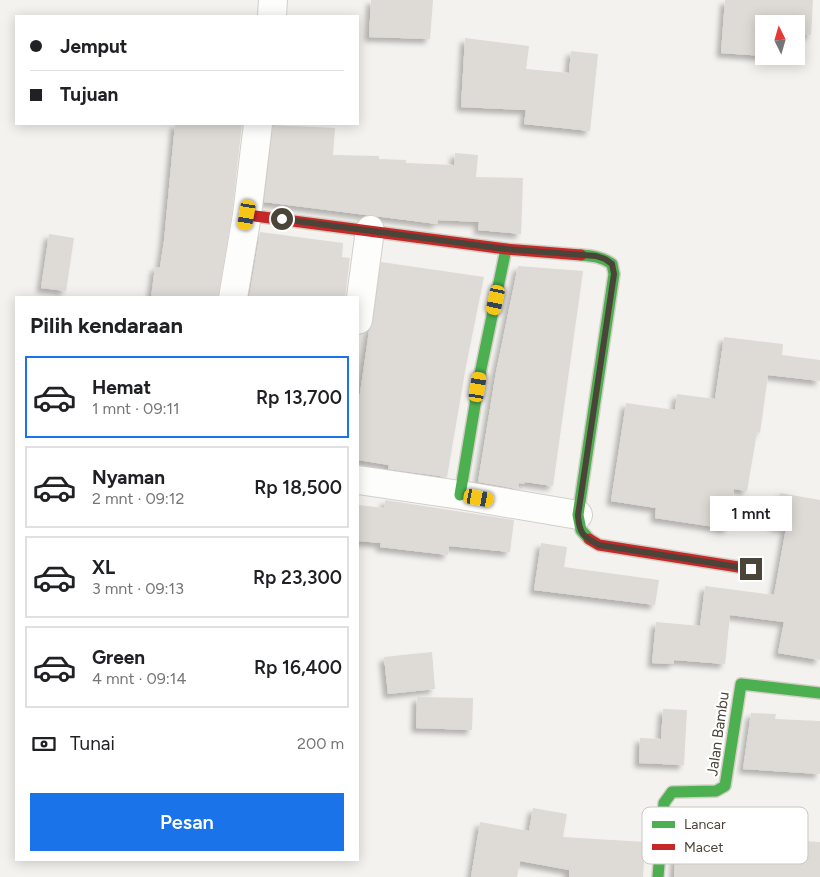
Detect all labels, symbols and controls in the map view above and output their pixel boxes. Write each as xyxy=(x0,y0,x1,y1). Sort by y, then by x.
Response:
north arrow xyxy=(755,15,805,65)
map controls xyxy=(755,15,805,65)
text: Jemput xyxy=(60,35,127,58)
text: Tujuan xyxy=(60,83,118,106)
car xyxy=(237,199,256,231)
route start xyxy=(271,208,293,230)
car xyxy=(485,284,506,316)
text: Pilih kendaraan xyxy=(30,312,183,339)
car xyxy=(468,371,487,403)
icon: car xyxy=(32,375,77,420)
text: Hemat xyxy=(92,376,151,399)
text: Rp 13,700 xyxy=(256,386,342,409)
text: 1 mnt · 09:11 xyxy=(92,399,180,418)
icon: car xyxy=(32,465,77,510)
text: Nyaman xyxy=(92,466,165,489)
text: Rp 18,500 xyxy=(254,476,342,499)
car xyxy=(462,488,495,508)
text: 2 mnt · 09:12 xyxy=(92,489,184,508)
callout: 1 mnt xyxy=(710,496,792,532)
text: 1 mnt xyxy=(731,504,771,523)
icon: car xyxy=(32,555,77,600)
text: XL xyxy=(92,556,115,579)
route end xyxy=(740,558,762,580)
text: Rp 23,300 xyxy=(253,566,342,589)
text: 3 mnt · 09:13 xyxy=(92,579,184,598)
icon: car xyxy=(32,645,77,690)
text: Green xyxy=(92,646,145,669)
text: Rp 16,400 xyxy=(254,656,342,679)
text: 4 mnt · 09:14 xyxy=(92,669,186,688)
street label: Jalan Bambu xyxy=(703,691,733,777)
icon: cash xyxy=(30,730,58,758)
text: Tunai xyxy=(70,732,115,755)
text: 200 m xyxy=(297,734,344,753)
button: Pesan xyxy=(30,793,344,851)
legend xyxy=(642,807,808,864)
text: Lancar xyxy=(684,816,726,833)
text: Macet xyxy=(684,839,724,856)

